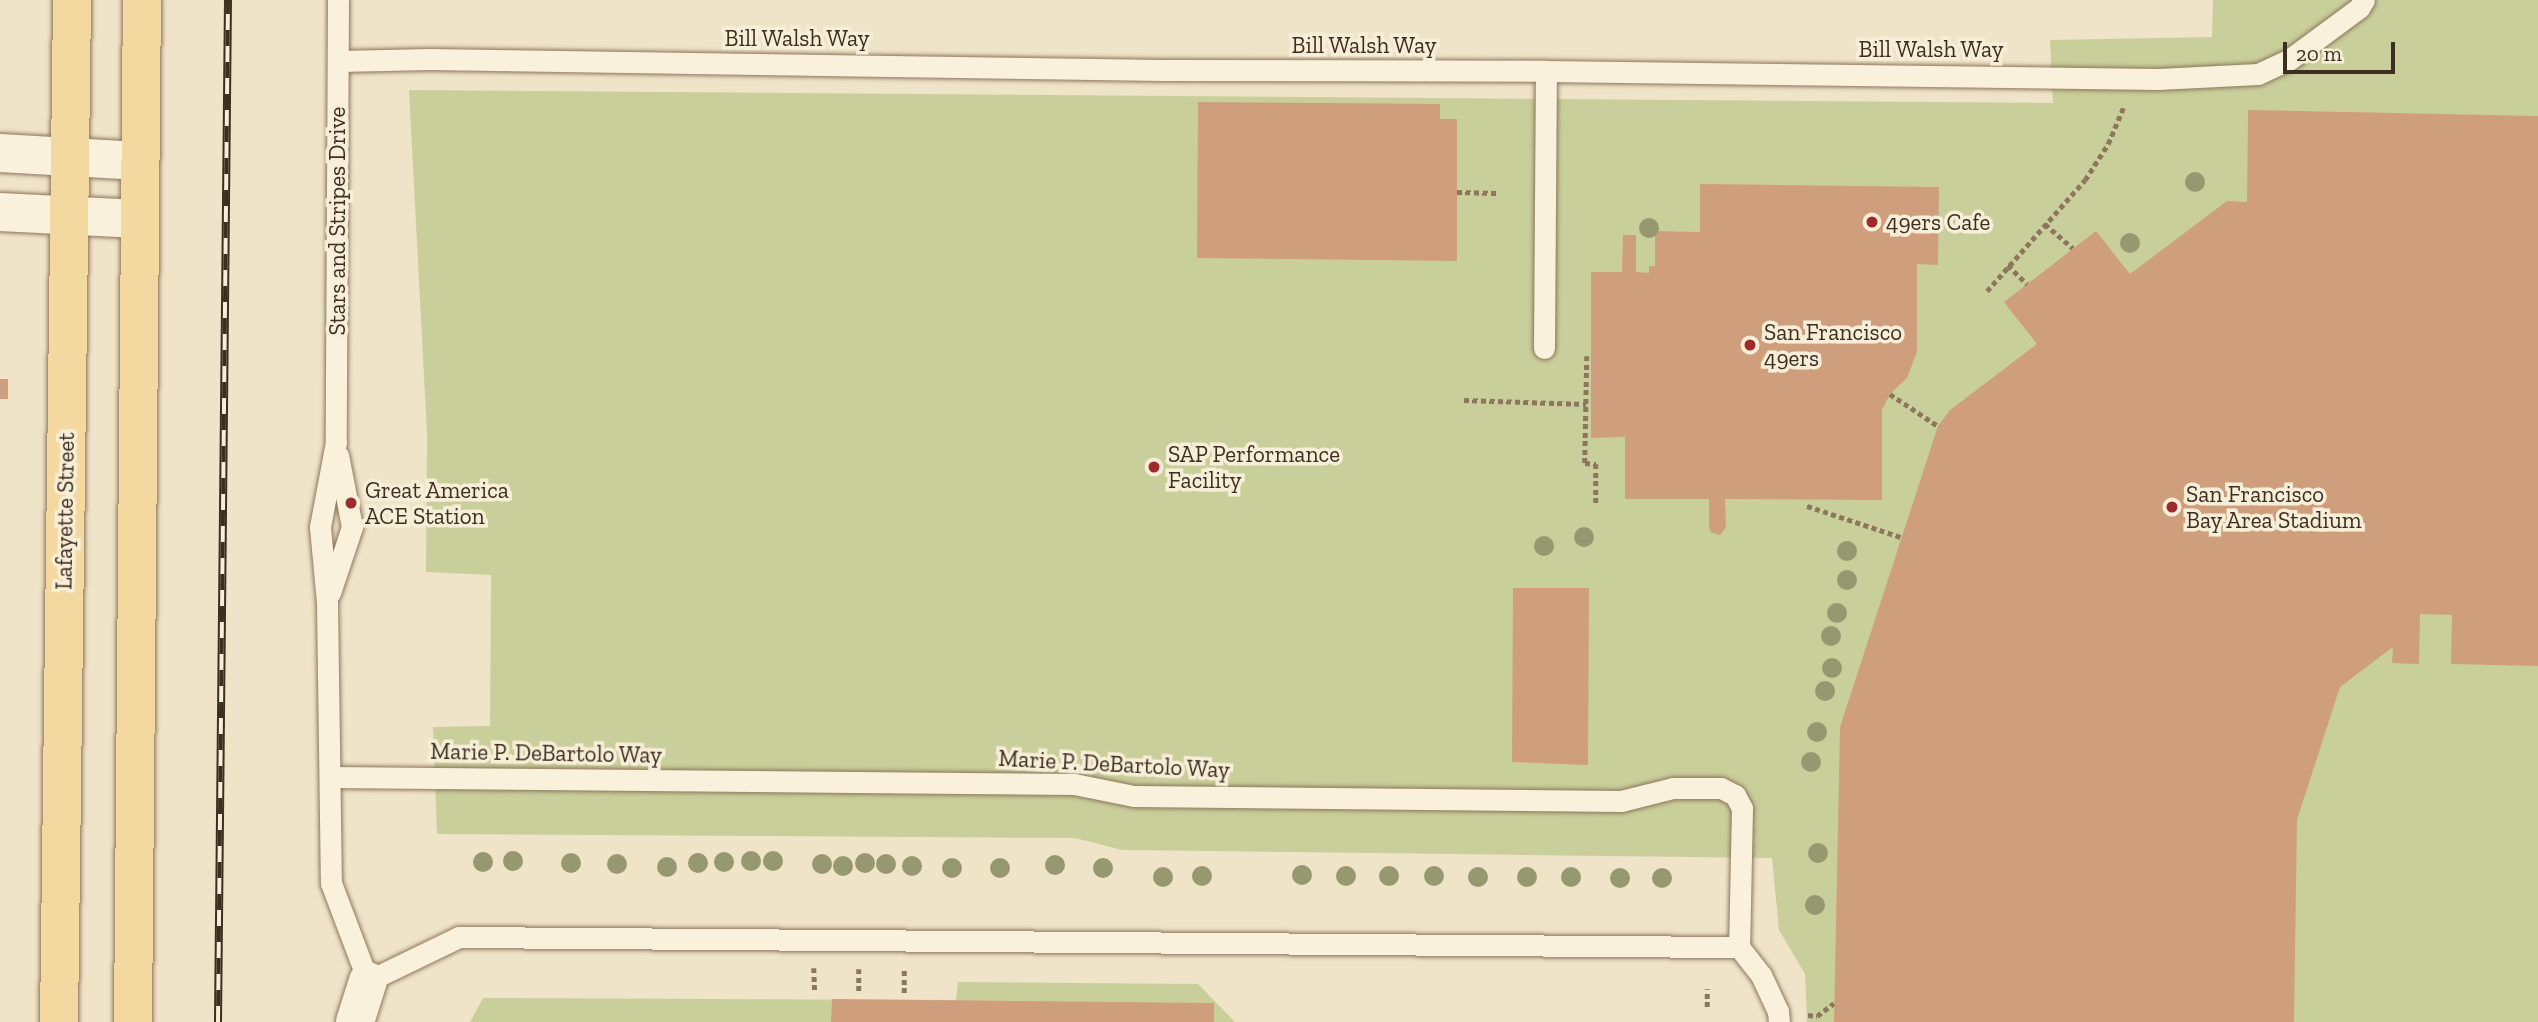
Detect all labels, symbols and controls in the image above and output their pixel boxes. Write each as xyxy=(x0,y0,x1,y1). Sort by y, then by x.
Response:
street label: Bill Walsh Way xyxy=(724,24,870,52)
scale bar xyxy=(2286,28,2398,72)
street label: Bill Walsh Way xyxy=(1291,31,1437,59)
street label: Bill Walsh Way xyxy=(1858,35,2004,63)
text: 20 m xyxy=(2296,41,2342,66)
street label: Stars and Stripes Drive xyxy=(323,107,351,335)
place label: 49ers Cafe xyxy=(1886,208,1990,236)
marker: 49ers Cafe xyxy=(1864,214,1880,230)
place label: San Francisco 49ers xyxy=(1764,318,1902,372)
marker: San Francisco 49ers xyxy=(1742,337,1758,353)
street label: Lafayette Street xyxy=(50,432,80,590)
place label: SAP Performance Facility xyxy=(1168,440,1340,494)
marker: SAP Performance Facility xyxy=(1146,459,1162,475)
place label: Great America ACE Station xyxy=(365,476,510,530)
place label: San Francisco Bay Area Stadium xyxy=(2186,480,2363,534)
marker: Great America ACE Station xyxy=(343,495,359,511)
marker: San Francisco Bay Area Stadium xyxy=(2164,499,2180,515)
street label: Marie P. DeBartolo Way xyxy=(430,737,662,769)
street label: Marie P. DeBartolo Way xyxy=(997,744,1231,784)

